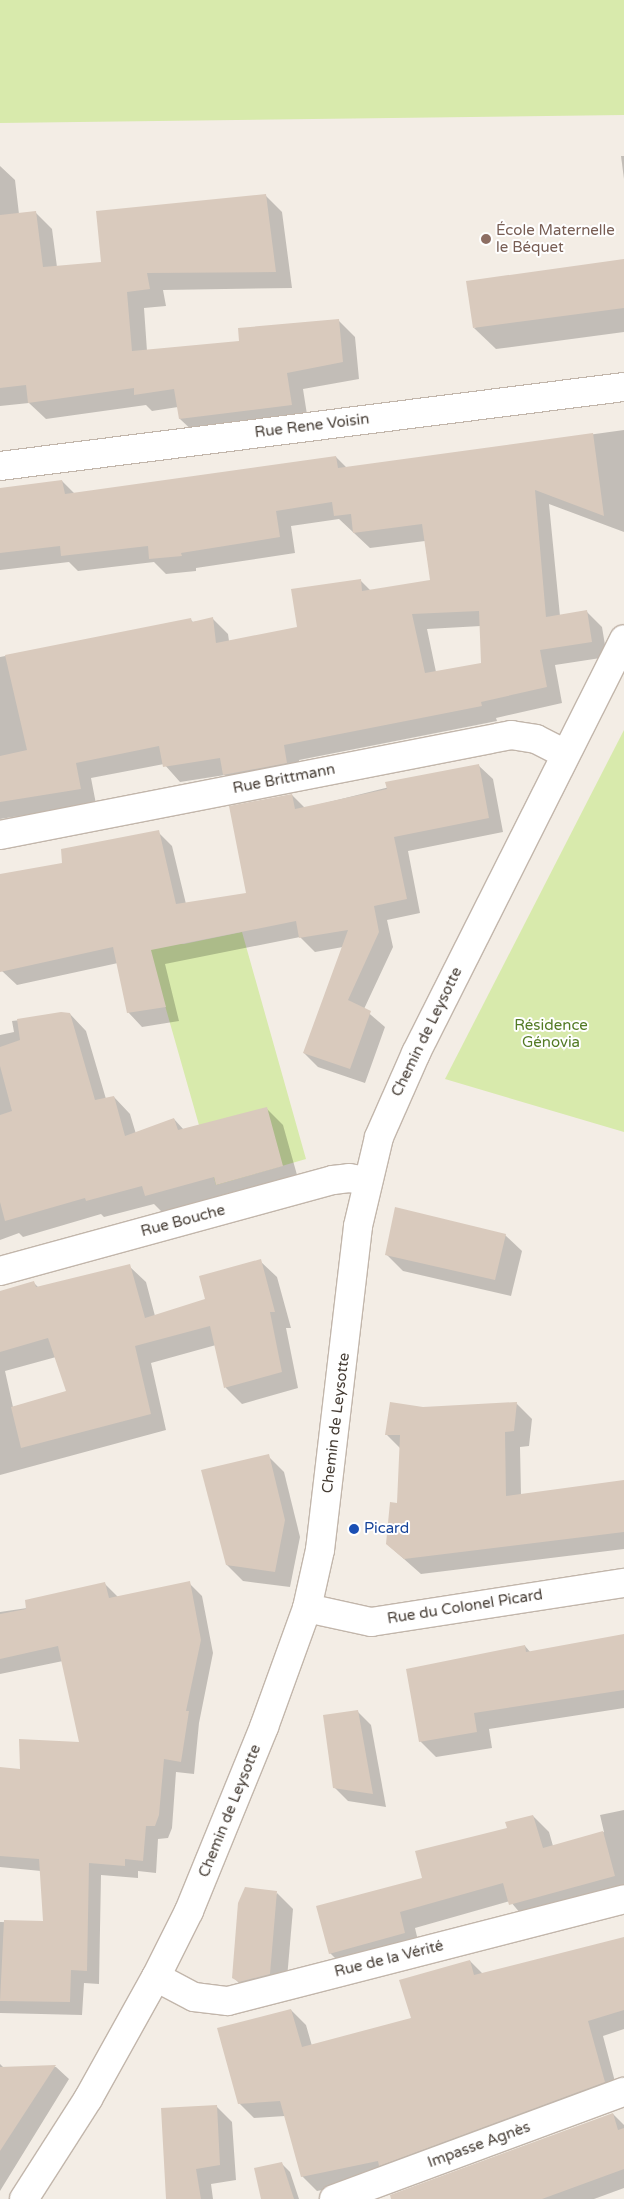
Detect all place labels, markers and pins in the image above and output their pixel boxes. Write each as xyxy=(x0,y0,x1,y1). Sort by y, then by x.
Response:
place label: École Maternelle le Béquet xyxy=(496,221,615,256)
marker: École Maternelle le Béquet xyxy=(480,233,492,245)
place label: Picard xyxy=(364,1520,409,1538)
marker: Picard xyxy=(348,1523,360,1535)

